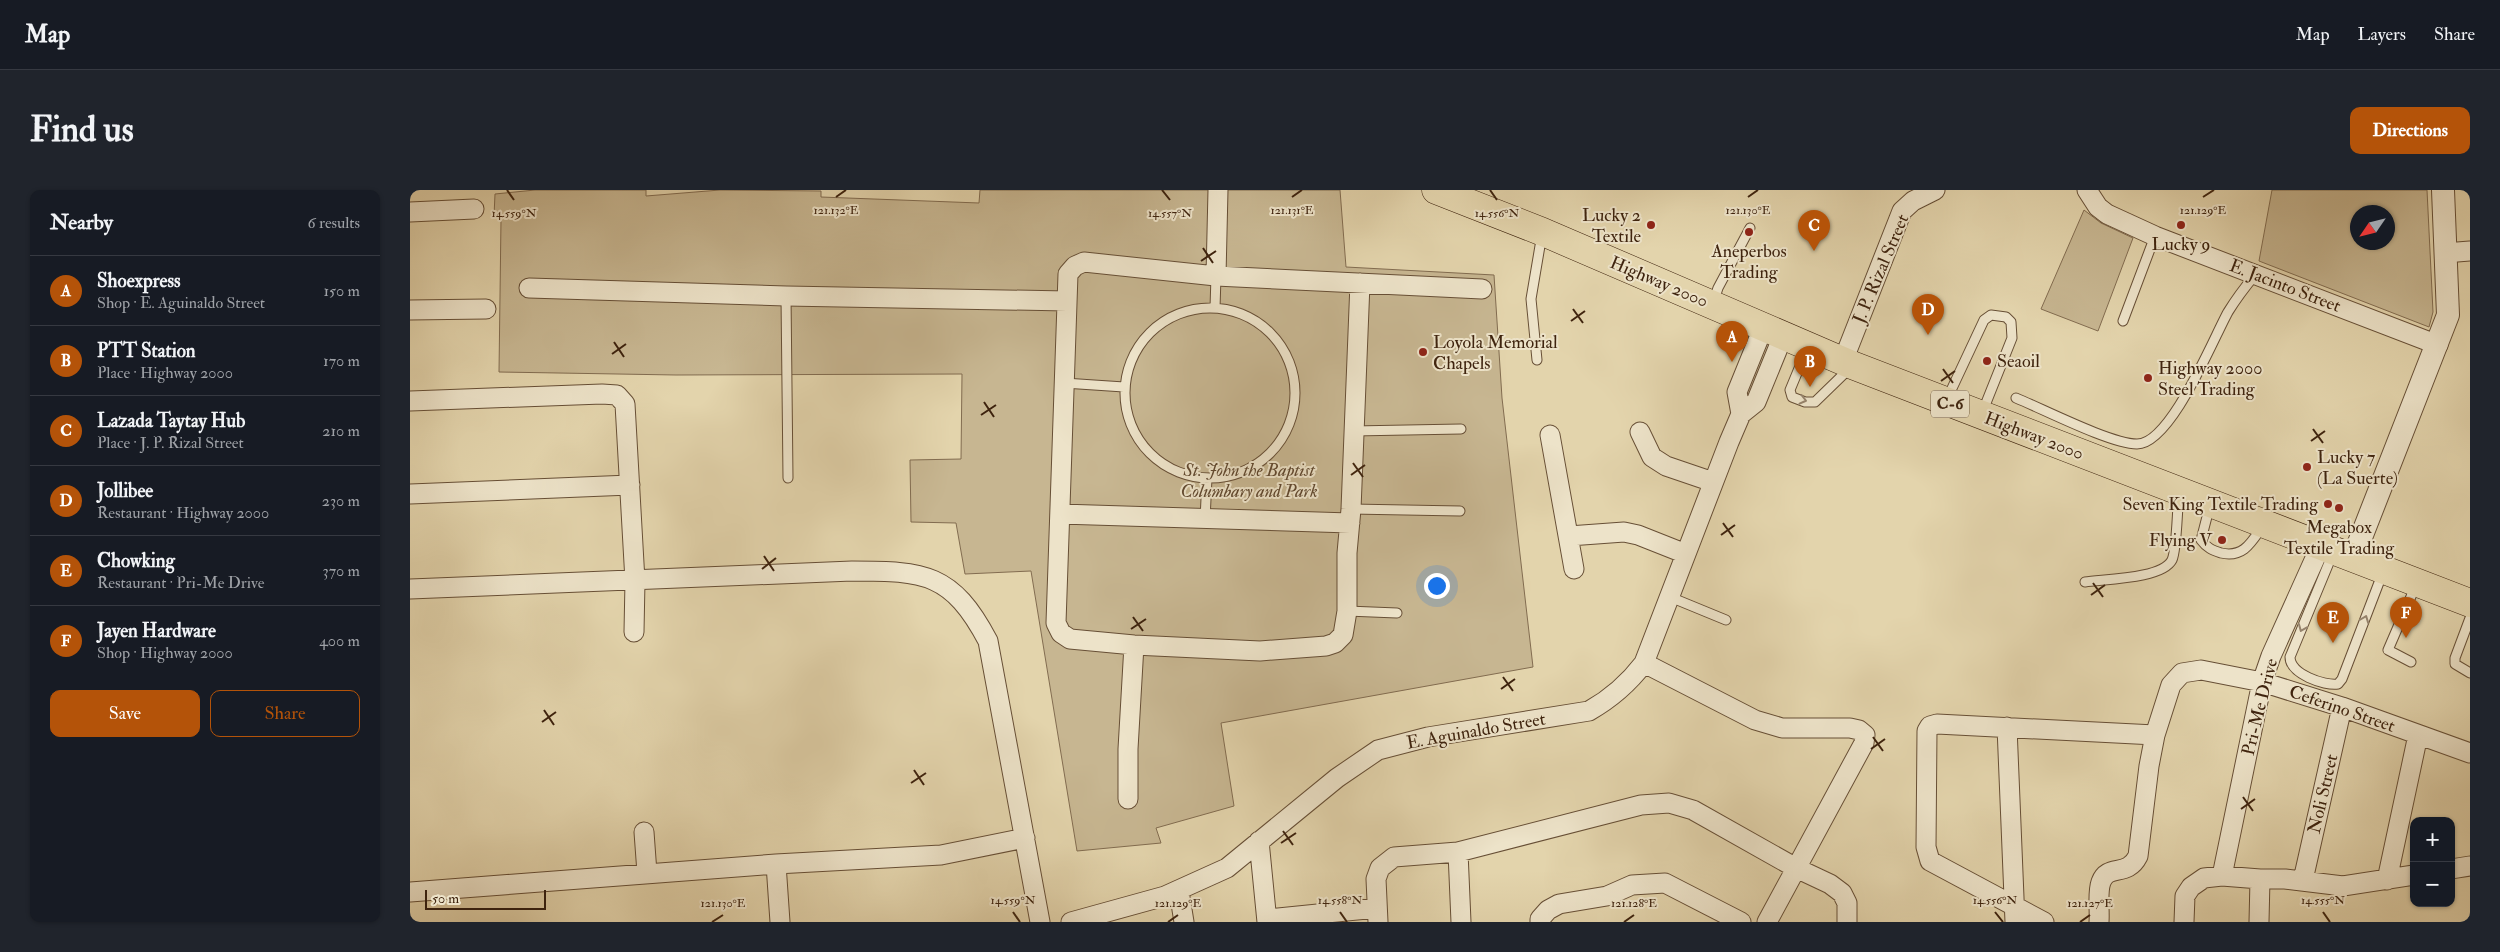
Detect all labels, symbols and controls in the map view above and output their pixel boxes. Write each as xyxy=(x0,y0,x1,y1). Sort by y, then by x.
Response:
text: Map xyxy=(25,19,70,50)
text: Map xyxy=(2296,23,2330,46)
text: Layers xyxy=(2358,23,2406,46)
text: Share xyxy=(2434,23,2475,46)
button: Directions xyxy=(2350,107,2470,154)
text: Find us xyxy=(30,108,134,152)
text: 121.132°E xyxy=(814,203,859,218)
text: 121.131°E xyxy=(1270,203,1314,218)
text: 121.130°E xyxy=(1726,203,1771,218)
text: 121.129°E xyxy=(2180,203,2227,218)
place label: Lucky 2 Textile xyxy=(1582,204,1641,248)
north arrow xyxy=(2350,205,2395,250)
text: 14.559°N xyxy=(492,206,537,221)
text: 14.557°N xyxy=(1148,206,1192,221)
text: 14.556°N xyxy=(1475,206,1520,221)
text: Nearby xyxy=(50,209,113,236)
pin: C xyxy=(1798,210,1830,251)
street label: J. P. Rizal Street xyxy=(1847,211,1914,328)
text: 6 results xyxy=(308,213,360,233)
marker: Lucky 2 Textile xyxy=(1645,219,1657,231)
marker: Lucky 9 xyxy=(2175,219,2187,231)
marker: Aneperbos Trading xyxy=(1743,226,1755,238)
place label: Lucky 9 xyxy=(2151,233,2211,256)
place label: Aneperbos Trading xyxy=(1710,240,1787,284)
street label: Highway 2000 xyxy=(1606,251,1712,313)
street label: E. Jacinto Street xyxy=(2226,254,2344,318)
text: Shoexpress xyxy=(97,269,181,293)
text: A xyxy=(61,281,71,301)
text: 150 m xyxy=(323,281,360,301)
text: Shop · E. Aguinaldo Street xyxy=(97,293,265,313)
pin: D xyxy=(1912,294,1944,335)
pin: A xyxy=(1716,321,1748,362)
place label: Loyola Memorial Chapels xyxy=(1433,331,1558,375)
text: PTT Station xyxy=(97,339,196,363)
marker: Loyola Memorial Chapels xyxy=(1417,346,1429,358)
pin: B xyxy=(1794,346,1826,387)
place label: Seaoil xyxy=(1997,350,2040,373)
text: B xyxy=(61,351,71,371)
text: 170 m xyxy=(323,351,360,371)
marker: Seaoil xyxy=(1981,355,1993,367)
place label: Highway 2000 Steel Trading xyxy=(2158,357,2262,401)
text: Place · Highway 2000 xyxy=(97,363,233,383)
marker: Highway 2000 Steel Trading xyxy=(2142,372,2154,384)
road number: C-6 xyxy=(1931,390,1969,418)
one-way arrow xyxy=(1799,394,1808,405)
street label: Highway 2000 xyxy=(1981,407,2087,465)
text: Lazada Taytay Hub xyxy=(97,409,245,433)
text: C xyxy=(60,421,72,441)
text: 210 m xyxy=(322,421,360,441)
text: Place · J. P. Rizal Street xyxy=(97,433,244,453)
place label: Lucky 7 (La Suerte) xyxy=(2317,446,2398,490)
park label: St. John the Baptist Columbary and Park xyxy=(1180,459,1318,503)
marker: Lucky 7 (La Suerte) xyxy=(2301,461,2313,473)
text: Jollibee xyxy=(97,479,153,503)
text: D xyxy=(59,491,73,511)
text: 230 m xyxy=(322,491,360,511)
place label: Seven King Textile Trading xyxy=(2123,493,2319,516)
marker: Seven King Textile Trading xyxy=(2322,498,2334,510)
marker: Megabox Textile Trading xyxy=(2333,502,2345,514)
text: Restaurant · Highway 2000 xyxy=(97,503,269,523)
place label: Megabox Textile Trading xyxy=(2284,516,2395,560)
place label: Flying V xyxy=(2149,529,2213,552)
marker: Flying V xyxy=(2216,534,2228,546)
text: Chowking xyxy=(97,549,175,573)
text: E xyxy=(60,561,72,581)
text: 370 m xyxy=(323,561,360,581)
text: Restaurant · Pri-Me Drive xyxy=(97,573,264,593)
your location xyxy=(1424,573,1450,599)
pin: F xyxy=(2390,597,2422,638)
pin: E xyxy=(2317,602,2349,643)
one-way arrow xyxy=(2359,616,2369,624)
text: Jayen Hardware xyxy=(97,619,216,643)
one-way arrow xyxy=(2298,623,2308,632)
text: F xyxy=(61,631,71,651)
text: 400 m xyxy=(319,631,360,651)
text: Shop · Highway 2000 xyxy=(97,643,233,663)
street label: Pri-Me Drive xyxy=(2237,656,2283,758)
street label: Ceferino Street xyxy=(2286,680,2398,738)
button: Save xyxy=(50,690,200,737)
button: Share xyxy=(210,690,360,737)
street label: E. Aguinaldo Street xyxy=(1405,707,1547,755)
street label: Noli Street xyxy=(2303,752,2343,836)
map controls xyxy=(2410,817,2455,907)
button: + xyxy=(2410,817,2455,862)
button: − xyxy=(2410,862,2455,907)
scale bar xyxy=(425,887,546,910)
text: 50 m xyxy=(432,890,459,907)
text: 14.559°N xyxy=(991,893,1036,908)
text: 14.558°N xyxy=(1318,893,1362,908)
text: 14.556°N xyxy=(1973,893,2018,908)
text: 14.555°N xyxy=(2301,893,2345,908)
text: 121.130°E xyxy=(701,896,746,911)
text: 121.129°E xyxy=(1155,896,1202,911)
text: 121.128°E xyxy=(1611,896,1657,911)
text: 121.127°E xyxy=(2067,896,2113,911)

